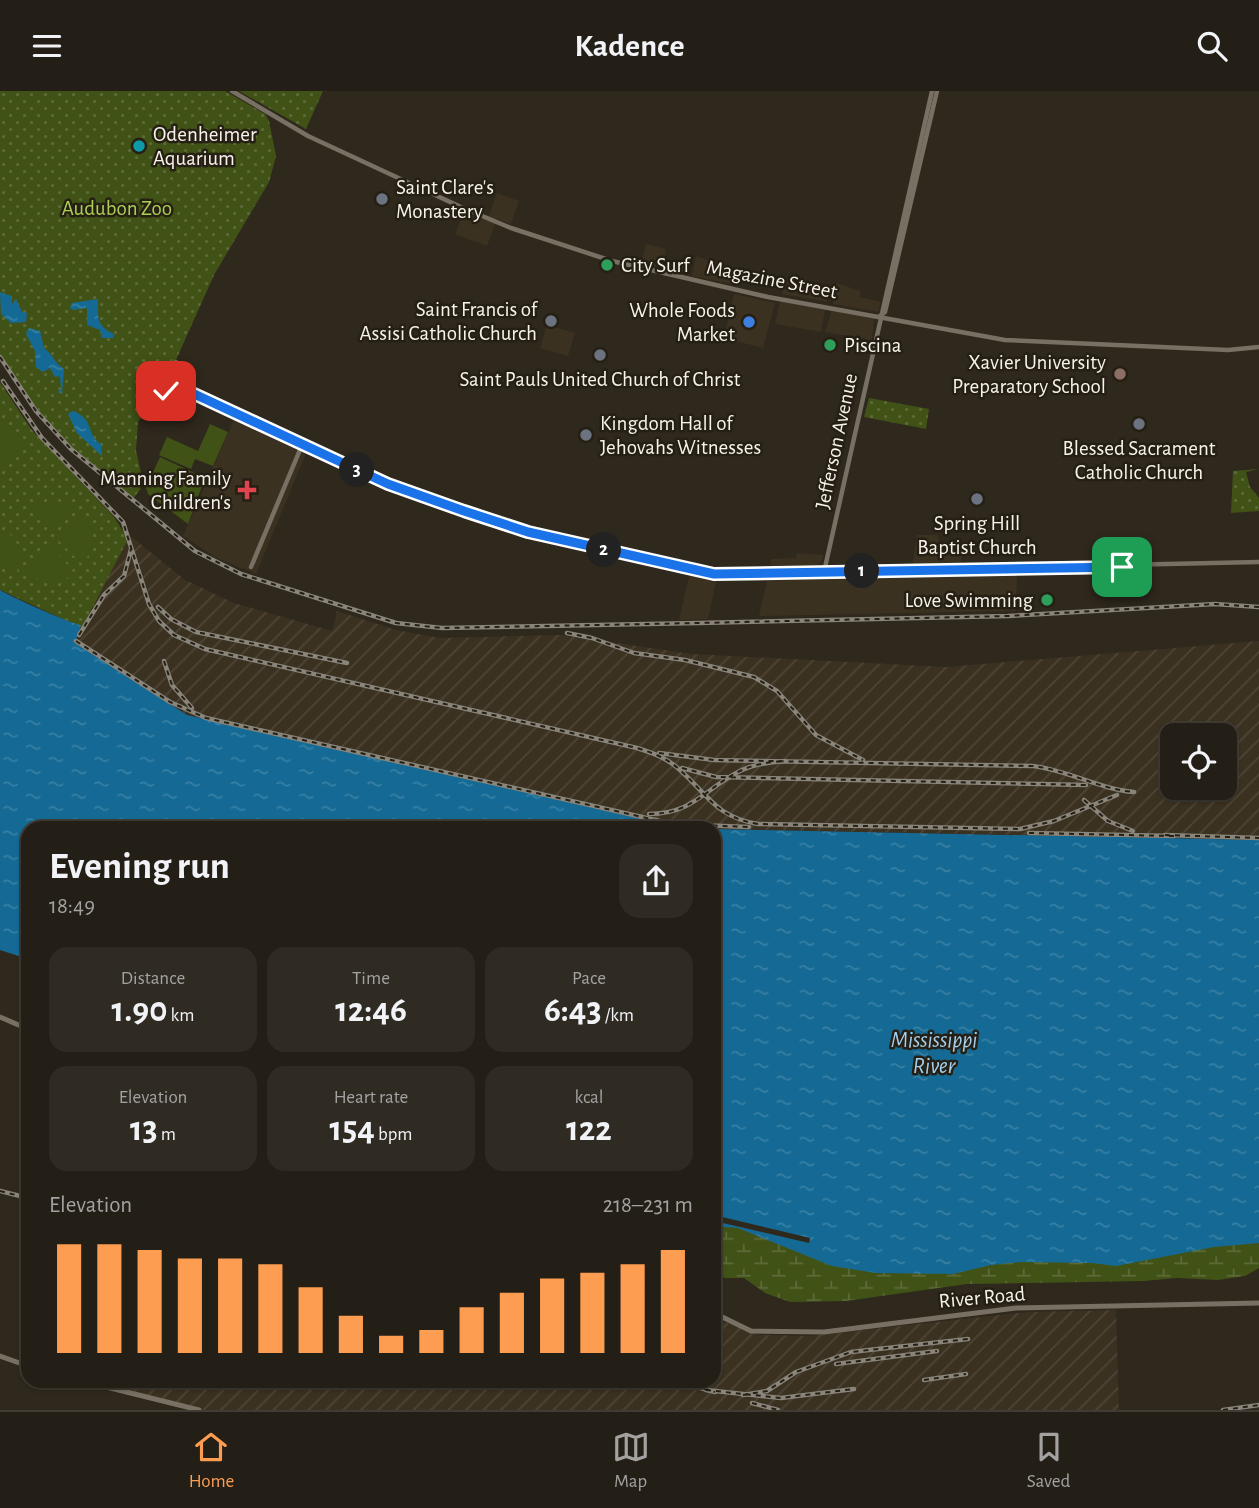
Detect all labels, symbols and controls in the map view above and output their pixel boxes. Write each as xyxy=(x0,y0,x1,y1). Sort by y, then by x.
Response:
icon: menu xyxy=(28,27,66,65)
icon: search xyxy=(1193,27,1231,65)
text: Kadence xyxy=(574,30,685,62)
place label: Odenheimer Aquarium xyxy=(153,124,257,169)
marker: Odenheimer Aquarium xyxy=(131,138,147,154)
place label: Saint Clare's Monastery xyxy=(396,177,494,222)
marker: Saint Clare's Monastery xyxy=(374,191,390,207)
park label: Audubon Zoo xyxy=(62,198,172,219)
place label: City Surf xyxy=(621,255,691,276)
marker: City Surf xyxy=(599,257,615,273)
street label: Magazine Street xyxy=(705,257,839,303)
place label: Saint Francis of Assisi Catholic Church xyxy=(359,299,539,344)
place label: Whole Foods Market xyxy=(629,300,735,345)
marker: Saint Francis of Assisi Catholic Church xyxy=(543,313,559,329)
marker: Whole Foods Market xyxy=(741,314,757,330)
place label: Piscina xyxy=(844,335,902,356)
marker: Piscina xyxy=(822,337,838,353)
marker: Saint Pauls United Church of Christ xyxy=(592,347,608,363)
place label: Xavier University Preparatory School xyxy=(952,352,1106,397)
pin xyxy=(136,361,196,421)
marker: Xavier University Preparatory School xyxy=(1112,366,1128,382)
place label: Saint Pauls United Church of Christ xyxy=(460,369,741,390)
street label: Jefferson Avenue xyxy=(812,371,861,511)
icon: check xyxy=(147,372,185,410)
place label: Kingdom Hall of Jehovahs Witnesses xyxy=(600,413,761,458)
marker: Blessed Sacrament Catholic Church xyxy=(1131,416,1147,432)
marker: Kingdom Hall of Jehovahs Witnesses xyxy=(578,427,594,443)
place label: Blessed Sacrament Catholic Church xyxy=(1063,438,1216,483)
pin: 3 xyxy=(340,453,374,487)
text: 3 xyxy=(352,460,361,479)
place label: Manning Family Children's xyxy=(100,468,231,513)
marker: Manning Family Children's xyxy=(237,480,257,500)
marker: Spring Hill Baptist Church xyxy=(969,491,985,507)
place label: Spring Hill Baptist Church xyxy=(917,513,1037,558)
pin: 2 xyxy=(586,533,622,567)
pin xyxy=(1092,537,1152,597)
text: 2 xyxy=(599,540,608,559)
icon: arrive xyxy=(1103,548,1141,586)
pin: 1 xyxy=(844,553,880,589)
text: 1 xyxy=(858,561,865,580)
place label: Love Swimming xyxy=(905,590,1034,611)
marker: Love Swimming xyxy=(1039,592,1055,608)
map controls xyxy=(1160,723,1237,800)
button: locate xyxy=(1160,723,1237,800)
button: share xyxy=(619,844,693,918)
text: Evening run xyxy=(49,848,230,886)
text: 18:49 xyxy=(49,895,95,918)
text: Distance xyxy=(121,969,185,988)
text: Time xyxy=(352,969,390,988)
text: Pace xyxy=(572,969,606,988)
text: 1.90 xyxy=(112,993,167,1028)
text: 12:46 xyxy=(335,993,407,1028)
text: 6:43 xyxy=(544,993,602,1028)
text: km xyxy=(167,1006,194,1025)
text: /km xyxy=(602,1006,634,1025)
water label: Mississippi River xyxy=(891,1029,977,1078)
text: Elevation xyxy=(119,1088,187,1107)
text: Heart rate xyxy=(334,1088,408,1107)
text: kcal xyxy=(575,1088,603,1107)
text: 13 xyxy=(130,1112,158,1147)
text: 154 xyxy=(330,1112,375,1147)
text: 122 xyxy=(566,1112,612,1147)
text: m xyxy=(158,1125,176,1144)
text: bpm xyxy=(375,1125,412,1144)
text: Elevation xyxy=(49,1194,132,1217)
text: 218–231 m xyxy=(603,1194,693,1217)
street label: River Road xyxy=(938,1283,1026,1312)
tab: Home xyxy=(189,1428,234,1493)
tab: Map xyxy=(612,1428,650,1493)
tab: Saved xyxy=(1027,1428,1070,1493)

